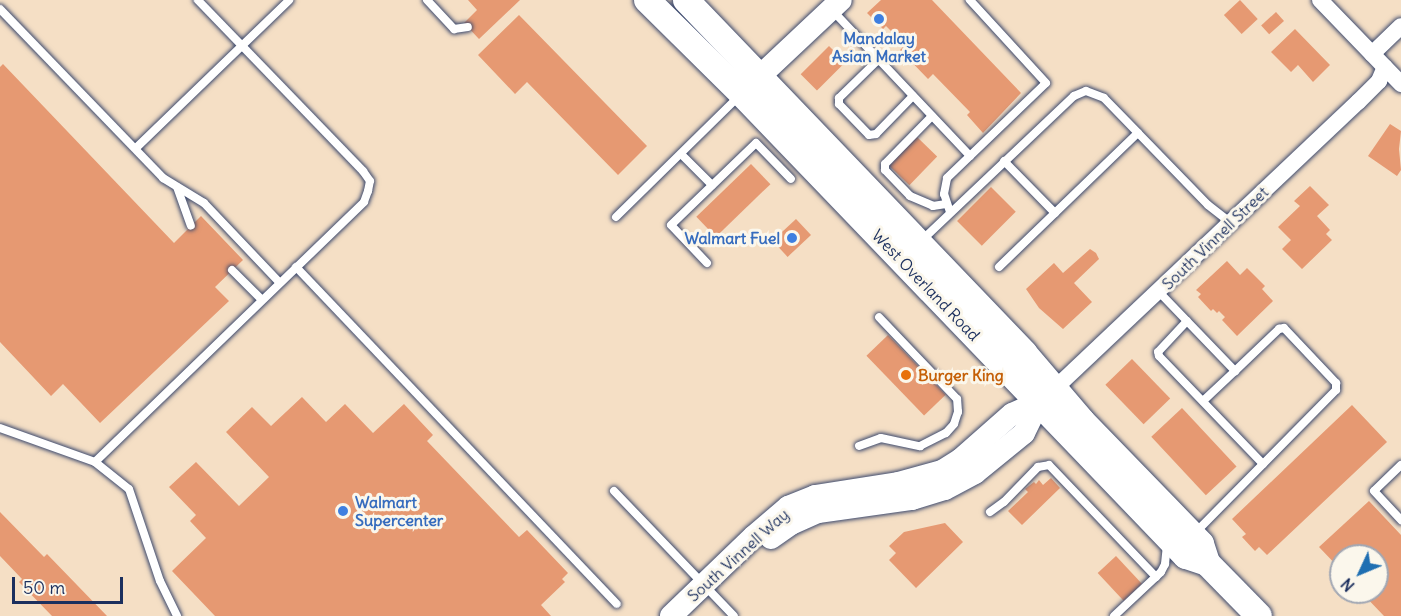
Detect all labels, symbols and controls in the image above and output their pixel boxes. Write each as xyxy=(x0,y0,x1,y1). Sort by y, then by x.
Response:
marker: Mandalay Asian Market xyxy=(872,12,886,26)
place label: Mandalay Asian Market xyxy=(832,28,926,66)
street label: South Vinnell Street xyxy=(1158,182,1272,294)
street label: West Overland Road xyxy=(868,225,984,345)
place label: Walmart Fuel xyxy=(684,228,780,248)
marker: Walmart Fuel xyxy=(785,231,799,245)
place label: Burger King xyxy=(918,365,1004,385)
marker: Burger King xyxy=(899,368,913,382)
place label: Walmart Supercenter xyxy=(355,492,443,530)
marker: Walmart Supercenter xyxy=(336,504,350,518)
street label: South Vinnell Way xyxy=(683,505,793,605)
north arrow xyxy=(1329,544,1389,604)
scale bar xyxy=(15,565,126,603)
text: N xyxy=(1336,574,1359,596)
text: 50 m xyxy=(23,576,65,599)

